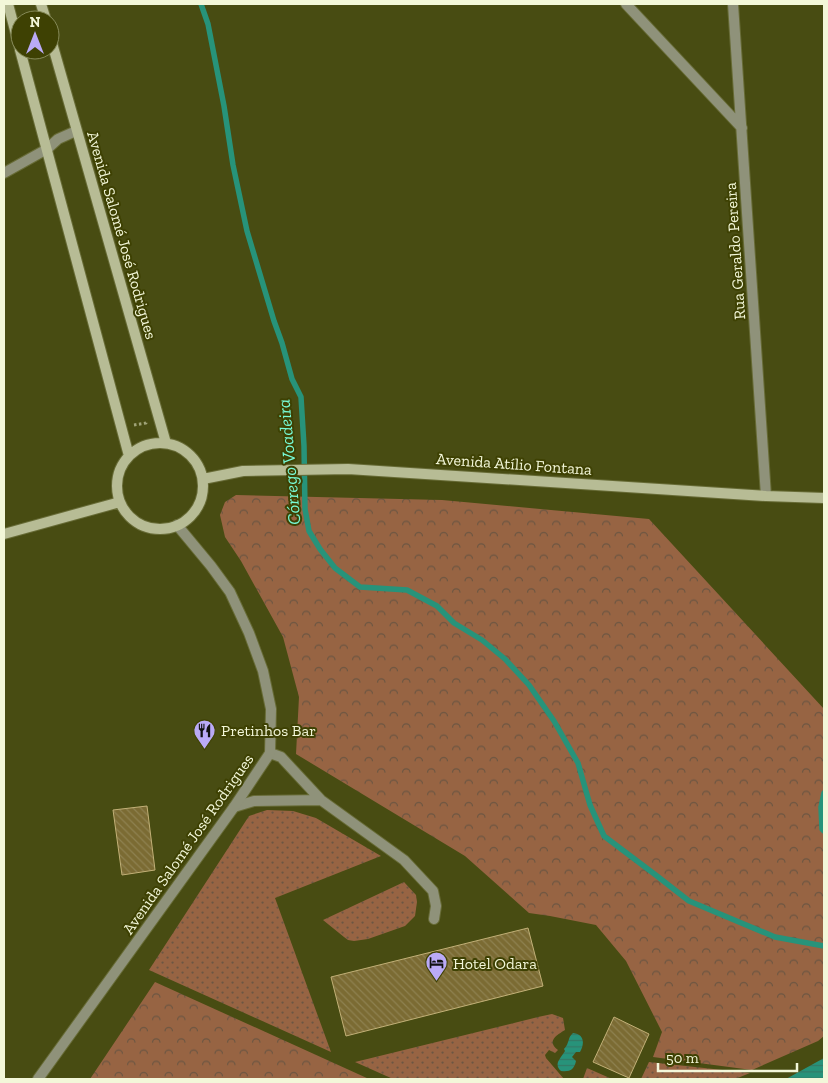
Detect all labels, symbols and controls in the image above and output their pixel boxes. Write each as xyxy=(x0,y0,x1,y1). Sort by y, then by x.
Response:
north arrow xyxy=(10,10,60,60)
text: N xyxy=(30,14,41,31)
street label: Avenida Salomé José Rodrigues xyxy=(83,129,161,341)
street label: Rua Geraldo Pereira xyxy=(721,181,749,320)
water label: Córrego Voadeira xyxy=(273,398,305,526)
street label: Avenida Atílio Fontana xyxy=(435,449,593,479)
restaurant icon: Pretinhos Bar xyxy=(193,718,217,749)
place label: Pretinhos Bar xyxy=(221,721,316,740)
street label: Avenida Salomé José Rodrigues xyxy=(118,750,258,938)
hotel icon: Hotel Odara xyxy=(425,951,449,982)
place label: Hotel Odara xyxy=(453,954,537,973)
scale bar xyxy=(658,1040,797,1072)
text: 50 m xyxy=(666,1049,699,1067)

